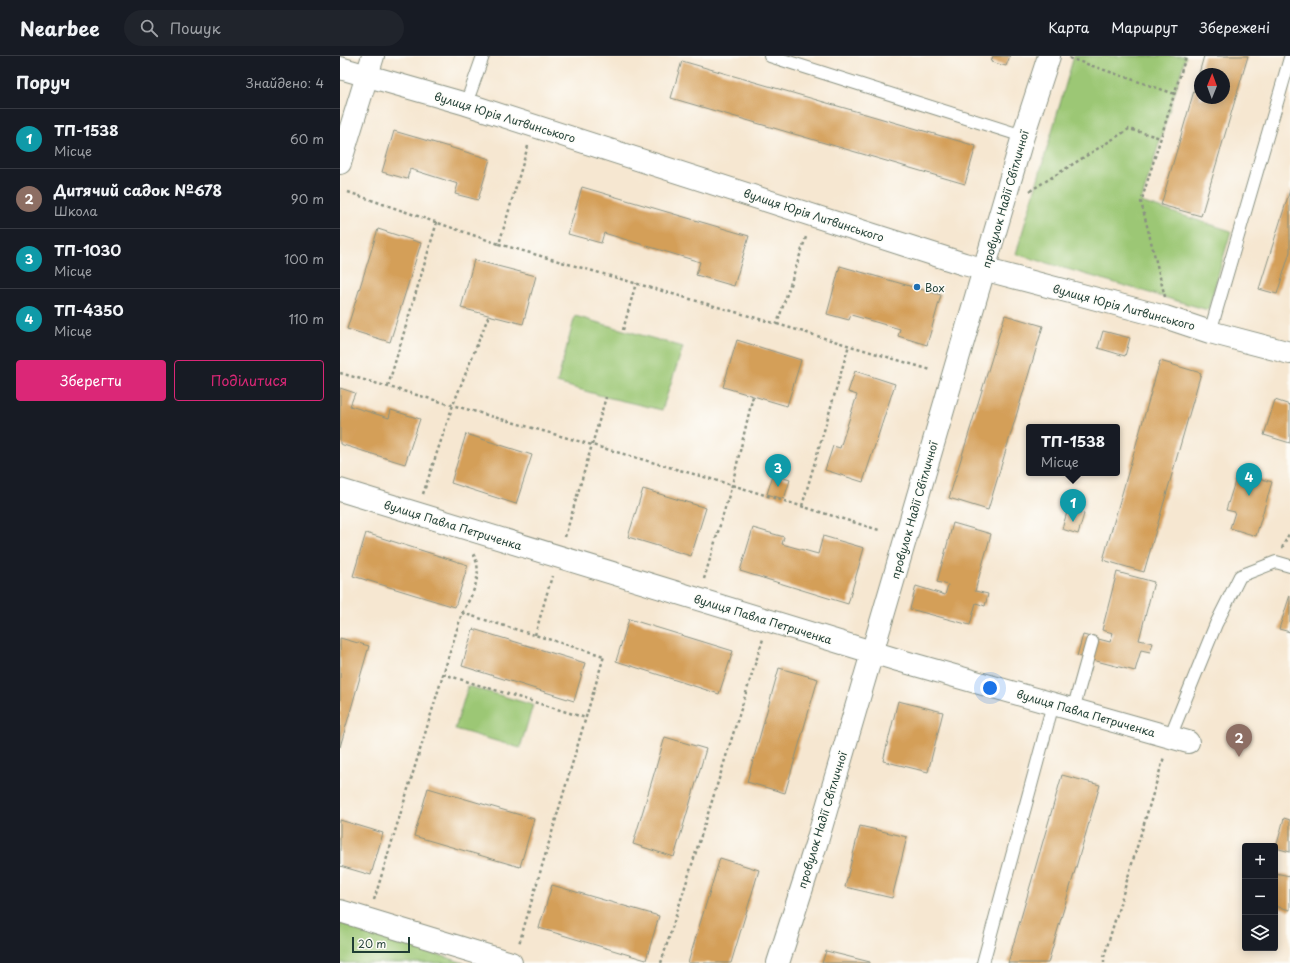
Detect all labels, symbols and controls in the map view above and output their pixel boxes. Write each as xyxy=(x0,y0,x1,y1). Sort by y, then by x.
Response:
search box xyxy=(124,10,404,46)
text: Nearbee xyxy=(20,14,100,42)
text: Пошук xyxy=(170,16,221,39)
icon: search xyxy=(138,17,160,39)
text: Карта xyxy=(1048,17,1089,38)
text: Маршрут xyxy=(1111,17,1178,38)
text: Збережені xyxy=(1200,17,1270,38)
north arrow xyxy=(1194,68,1230,104)
text: Поруч xyxy=(16,69,70,95)
text: Знайдено: 4 xyxy=(246,73,324,92)
street label: вулиця Юрія Литвинського xyxy=(432,87,578,147)
text: ТП-1538 xyxy=(54,118,119,141)
street label: провулок Надії Світличної xyxy=(977,127,1033,270)
text: 1 xyxy=(26,129,32,148)
text: 60 m xyxy=(290,129,324,148)
text: Місце xyxy=(54,141,92,160)
text: Дитячий садок №678 xyxy=(54,178,222,201)
street label: вулиця Юрія Литвинського xyxy=(742,184,886,246)
text: 2 xyxy=(24,189,34,208)
text: 90 m xyxy=(291,189,324,208)
text: Школа xyxy=(54,201,98,220)
text: ТП-1030 xyxy=(54,238,121,261)
text: 3 xyxy=(25,249,33,268)
text: 100 m xyxy=(284,249,324,268)
text: Місце xyxy=(54,261,92,280)
place label: Box xyxy=(925,279,945,296)
street label: вулиця Юрія Литвинського xyxy=(1051,280,1197,334)
marker: Box xyxy=(912,282,922,292)
text: ТП-4350 xyxy=(54,298,124,321)
text: 4 xyxy=(25,309,33,328)
text: 110 m xyxy=(289,309,324,328)
text: Місце xyxy=(54,321,92,340)
button: Зберегти xyxy=(16,360,166,401)
button: Поділитися xyxy=(174,360,324,401)
popup xyxy=(1026,424,1120,476)
text: ТП-1538 xyxy=(1041,429,1105,452)
street label: провулок Надії Світличної xyxy=(886,438,942,581)
text: Місце xyxy=(1041,452,1079,471)
pin: 3 xyxy=(765,454,791,487)
pin: 4 xyxy=(1236,463,1262,496)
pin: 1 xyxy=(1060,489,1086,522)
street label: вулиця Павла Петриченка xyxy=(382,496,524,554)
street label: вулиця Павла Петриченка xyxy=(692,590,834,648)
your location xyxy=(980,678,1000,698)
street label: вулиця Павла Петриченка xyxy=(1015,685,1157,741)
pin: 2 xyxy=(1226,724,1252,757)
street label: провулок Надії Світличної xyxy=(793,749,851,891)
map controls xyxy=(1242,843,1278,951)
button: + xyxy=(1242,843,1278,879)
button: − xyxy=(1242,879,1278,915)
button: layers xyxy=(1242,915,1278,951)
scale bar xyxy=(352,935,410,954)
text: 20 m xyxy=(358,935,386,952)

